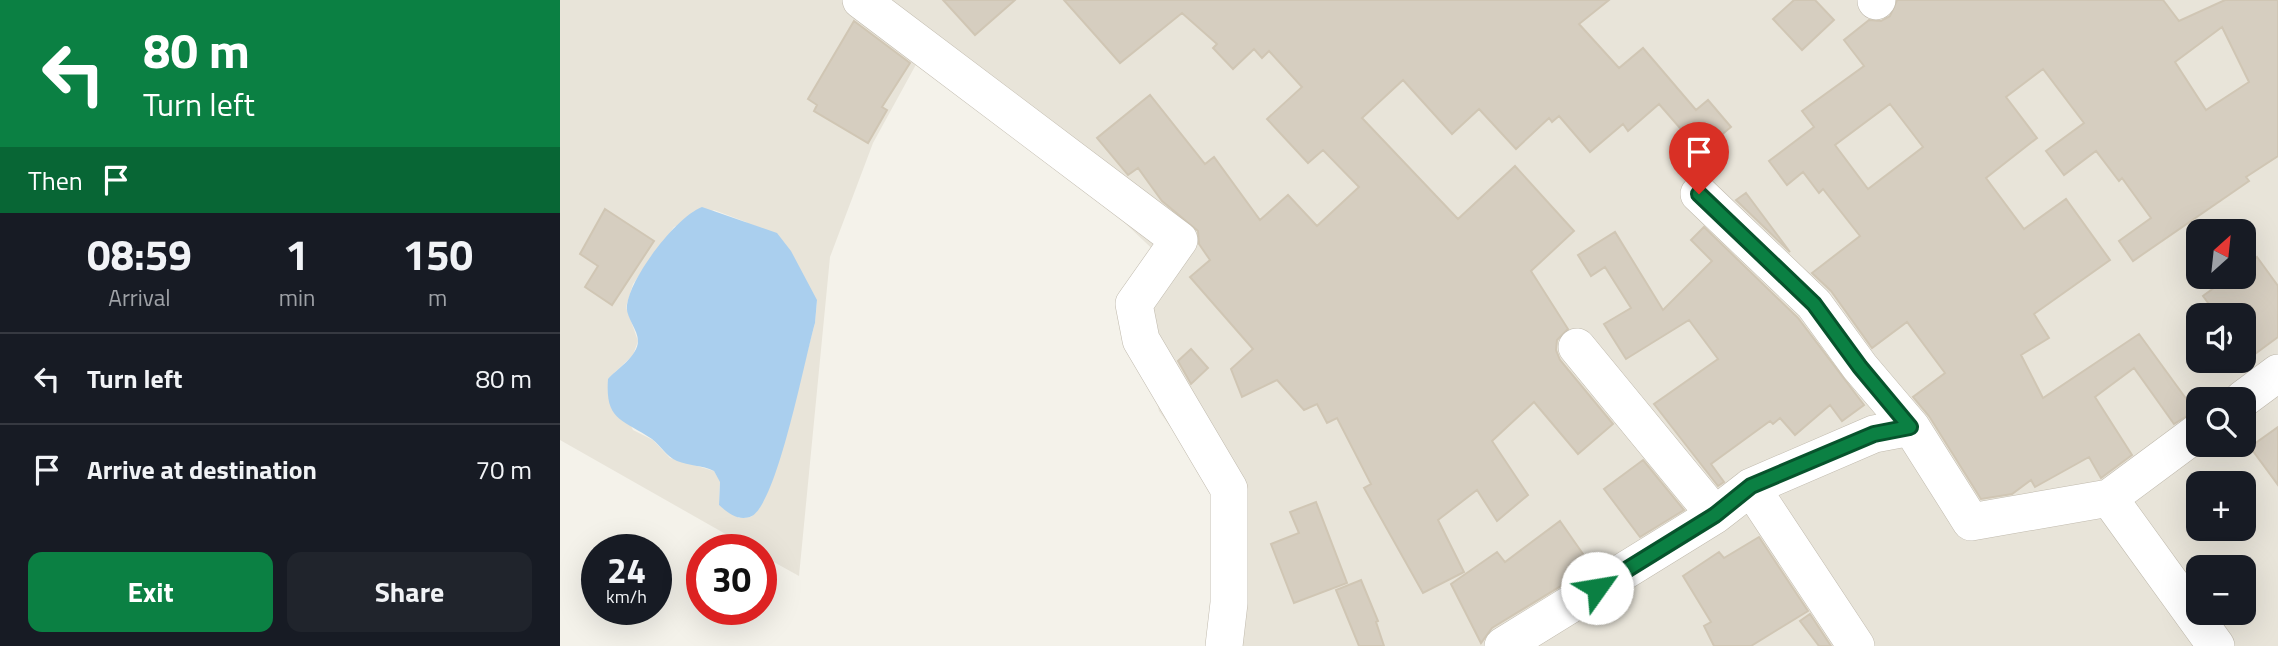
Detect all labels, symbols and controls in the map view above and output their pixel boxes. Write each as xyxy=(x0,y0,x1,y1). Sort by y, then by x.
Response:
text: 80 m xyxy=(143,12,250,87)
icon: left xyxy=(28,28,119,119)
text: Turn left xyxy=(143,80,255,128)
pin xyxy=(1669,122,1729,194)
icon: arrive xyxy=(1680,133,1718,171)
text: Then xyxy=(28,161,83,200)
icon: arrive xyxy=(97,161,135,199)
north arrow xyxy=(2186,219,2256,289)
map controls xyxy=(2186,219,2256,625)
text: 08:59 xyxy=(87,222,192,286)
text: 1 xyxy=(285,222,309,286)
text: 150 xyxy=(402,222,473,286)
text: Arrival xyxy=(108,280,171,315)
text: min xyxy=(279,280,315,315)
text: m xyxy=(428,280,447,315)
button: sound xyxy=(2186,303,2256,373)
text: Turn left xyxy=(87,359,182,398)
text: 80 m xyxy=(475,359,532,398)
icon: left xyxy=(28,360,66,398)
button: search xyxy=(2186,387,2256,457)
text: Arrive at destination xyxy=(87,450,317,489)
text: 70 m xyxy=(475,450,532,489)
icon: arrive xyxy=(28,451,66,489)
button: + xyxy=(2186,471,2256,541)
speed limit sign: 30 xyxy=(686,534,777,625)
text: 24 xyxy=(607,543,646,597)
position arrow xyxy=(1560,551,1634,625)
button: Exit xyxy=(28,552,273,632)
button: Share xyxy=(287,552,532,632)
button: − xyxy=(2186,555,2256,625)
text: km/h xyxy=(606,583,647,610)

